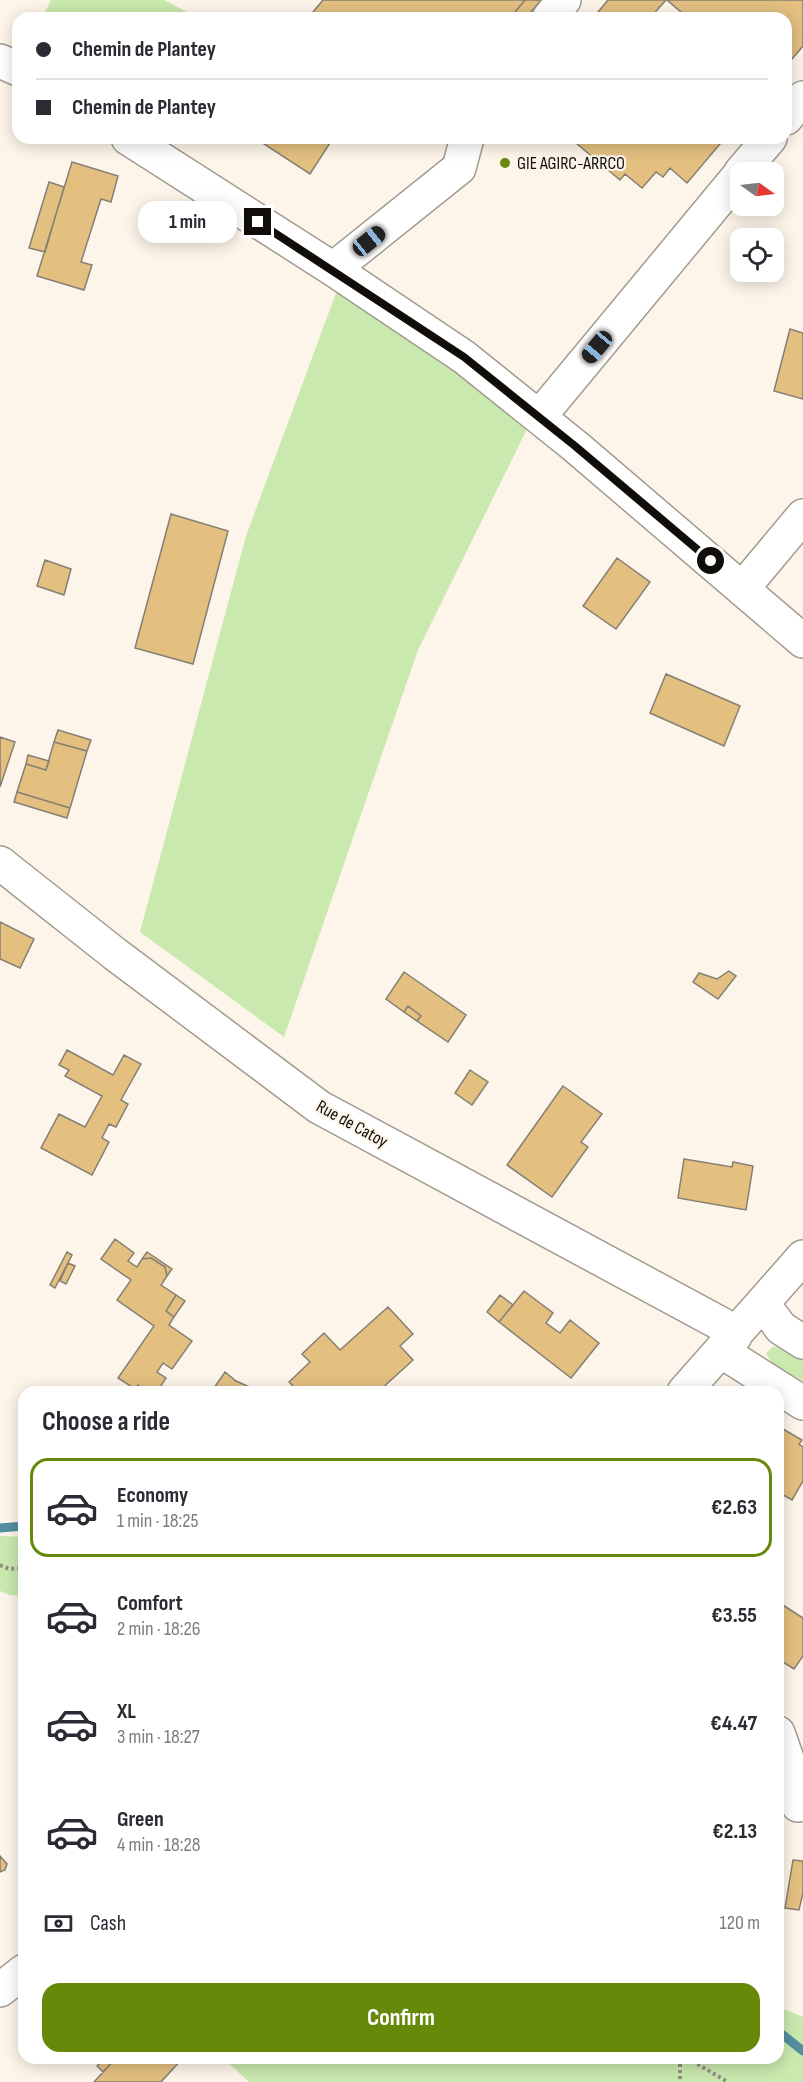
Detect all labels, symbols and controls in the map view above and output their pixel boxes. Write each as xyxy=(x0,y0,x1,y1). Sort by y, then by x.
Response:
text: Chemin de Plantey xyxy=(72,36,216,63)
text: Chemin de Plantey xyxy=(72,94,216,121)
place label: GIE AGIRC-ARRCO xyxy=(517,153,625,174)
marker: GIE AGIRC-ARRCO xyxy=(498,156,512,170)
north arrow xyxy=(730,162,784,216)
map controls xyxy=(730,162,784,282)
callout: 1 min xyxy=(138,201,237,243)
route end xyxy=(244,208,271,235)
text: 1 min xyxy=(169,210,206,234)
car xyxy=(349,223,389,259)
button: locate xyxy=(730,228,784,282)
car xyxy=(579,327,615,367)
route start xyxy=(697,547,724,574)
street label: Rue de Catoy xyxy=(313,1096,391,1152)
text: Choose a ride xyxy=(42,1406,170,1438)
icon: car xyxy=(45,1481,99,1535)
text: Economy xyxy=(117,1482,188,1509)
text: €2.63 xyxy=(711,1494,757,1521)
text: 1 min · 18:25 xyxy=(117,1509,198,1533)
icon: car xyxy=(45,1589,99,1643)
text: Comfort xyxy=(117,1590,183,1617)
text: €3.55 xyxy=(711,1602,757,1629)
text: 2 min · 18:26 xyxy=(117,1617,200,1641)
icon: car xyxy=(45,1697,99,1751)
text: XL xyxy=(117,1698,136,1725)
text: €4.47 xyxy=(710,1710,757,1737)
text: 3 min · 18:27 xyxy=(117,1725,200,1749)
icon: car xyxy=(45,1805,99,1859)
text: Green xyxy=(117,1806,164,1833)
text: €2.13 xyxy=(712,1818,757,1845)
text: 4 min · 18:28 xyxy=(117,1833,201,1857)
icon: cash xyxy=(42,1907,75,1940)
text: Cash xyxy=(90,1910,126,1937)
text: 120 m xyxy=(720,1911,760,1935)
button: Confirm xyxy=(42,1983,760,2052)

